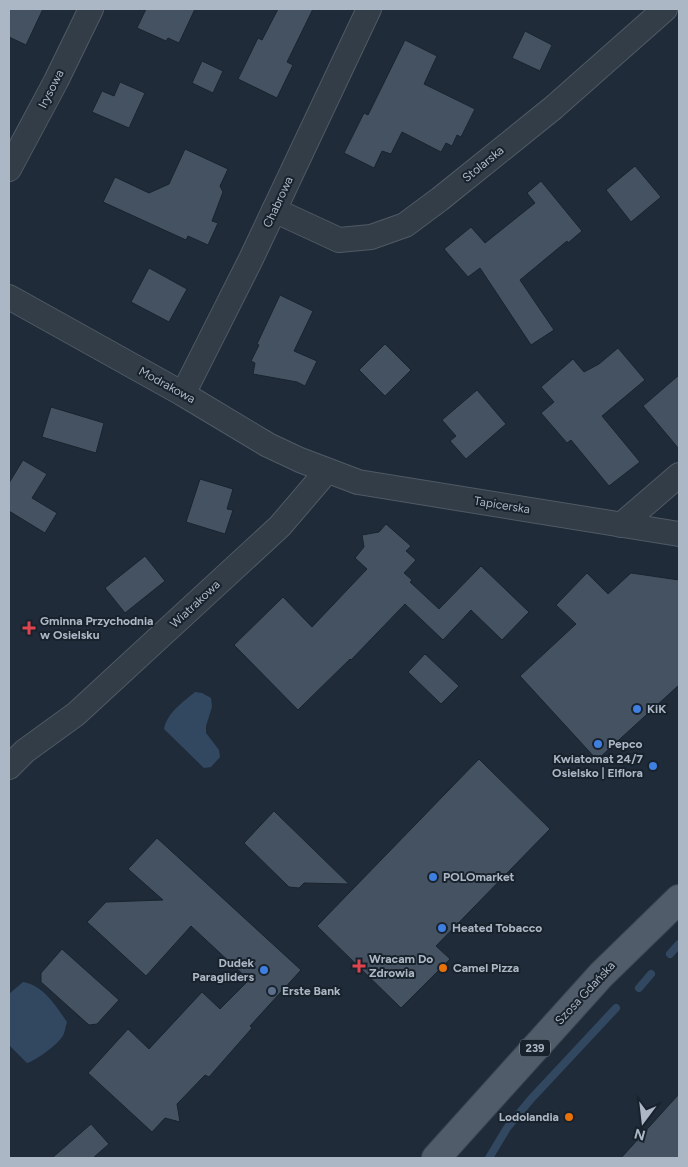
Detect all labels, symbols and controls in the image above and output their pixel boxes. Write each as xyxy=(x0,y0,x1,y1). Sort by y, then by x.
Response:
street label: Irysowa xyxy=(35,67,67,111)
street label: Stolarska xyxy=(460,143,506,185)
street label: Chabrowa xyxy=(260,174,296,230)
street label: Modrakowa xyxy=(136,364,198,406)
street label: Tapicerska xyxy=(473,494,531,516)
street label: Wiatrakowa xyxy=(167,577,223,631)
place label: Gminna Przychodnia w Osielsku xyxy=(40,614,153,642)
marker: Gminna Przychodnia w Osielsku xyxy=(22,621,36,635)
place label: KiK xyxy=(647,702,666,716)
marker: KiK xyxy=(631,703,643,715)
place label: Pepco xyxy=(608,737,643,751)
marker: Pepco xyxy=(592,738,604,750)
place label: Kwiatomat 24/7 Osielsko | Elflora xyxy=(552,752,643,780)
marker: Kwiatomat 24/7 Osielsko | Elflora xyxy=(647,760,659,772)
place label: POLOmarket xyxy=(443,870,515,884)
marker: POLOmarket xyxy=(427,871,439,883)
place label: Heated Tobacco xyxy=(452,921,542,935)
marker: Heated Tobacco xyxy=(436,922,448,934)
place label: Wracam Do Zdrowia xyxy=(369,952,433,980)
place label: Dudek Paragliders xyxy=(192,956,255,984)
street label: Szosa Gdańska xyxy=(552,959,618,1027)
marker: Wracam Do Zdrowia xyxy=(353,960,365,972)
place label: Camel Pizza xyxy=(453,961,519,975)
marker: Camel Pizza xyxy=(437,962,449,974)
marker: Dudek Paragliders xyxy=(258,964,270,976)
place label: Erste Bank xyxy=(282,984,341,998)
marker: Erste Bank xyxy=(266,985,278,997)
road number: 239 xyxy=(520,1040,550,1056)
north arrow xyxy=(618,1097,668,1147)
place label: Lodolandia xyxy=(499,1110,559,1124)
marker: Lodolandia xyxy=(563,1111,575,1123)
text: N xyxy=(632,1124,647,1144)

